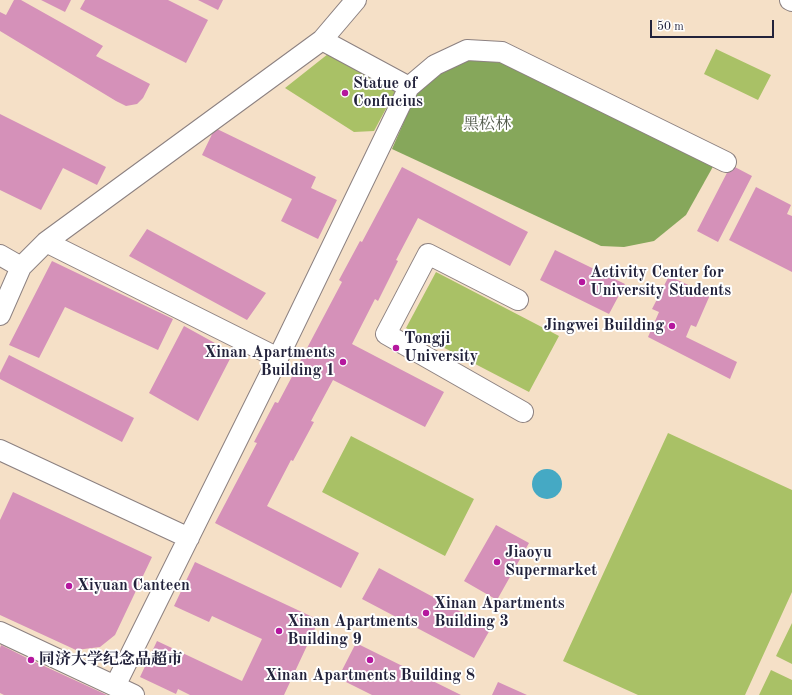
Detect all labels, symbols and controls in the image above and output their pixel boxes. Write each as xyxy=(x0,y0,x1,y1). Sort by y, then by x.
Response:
scale bar xyxy=(652,12,776,38)
text: 50 m xyxy=(657,21,684,33)
place label: Statue of Confucius xyxy=(353,74,423,112)
marker: Statue of Confucius xyxy=(340,88,350,98)
park label: 黑松林 xyxy=(463,115,511,135)
place label: Activity Center for University Students xyxy=(590,263,731,301)
marker: Activity Center for University Students xyxy=(577,277,587,287)
place label: Jingwei Building xyxy=(544,316,664,336)
marker: Jingwei Building xyxy=(667,321,677,331)
place label: Tongji University xyxy=(404,329,478,367)
place label: Xinan Apartments Building 1 xyxy=(204,343,335,381)
marker: Tongji University xyxy=(391,343,401,353)
marker: Xinan Apartments Building 1 xyxy=(338,357,348,367)
place label: Jiaoyu Supermarket xyxy=(505,543,597,581)
marker: Jiaoyu Supermarket xyxy=(492,557,502,567)
place label: Xiyuan Canteen xyxy=(77,576,190,596)
marker: Xiyuan Canteen xyxy=(64,581,74,591)
place label: Xinan Apartments Building 3 xyxy=(434,594,565,632)
marker: Xinan Apartments Building 3 xyxy=(421,608,431,618)
place label: Xinan Apartments Building 9 xyxy=(287,612,418,650)
marker: Xinan Apartments Building 9 xyxy=(274,626,284,636)
place label: 同济大学纪念品超市 xyxy=(39,650,183,670)
marker: 同济大学纪念品超市 xyxy=(26,655,36,665)
marker: Xinan Apartments Building 8 xyxy=(365,655,375,665)
place label: Xinan Apartments Building 8 xyxy=(265,666,475,686)

